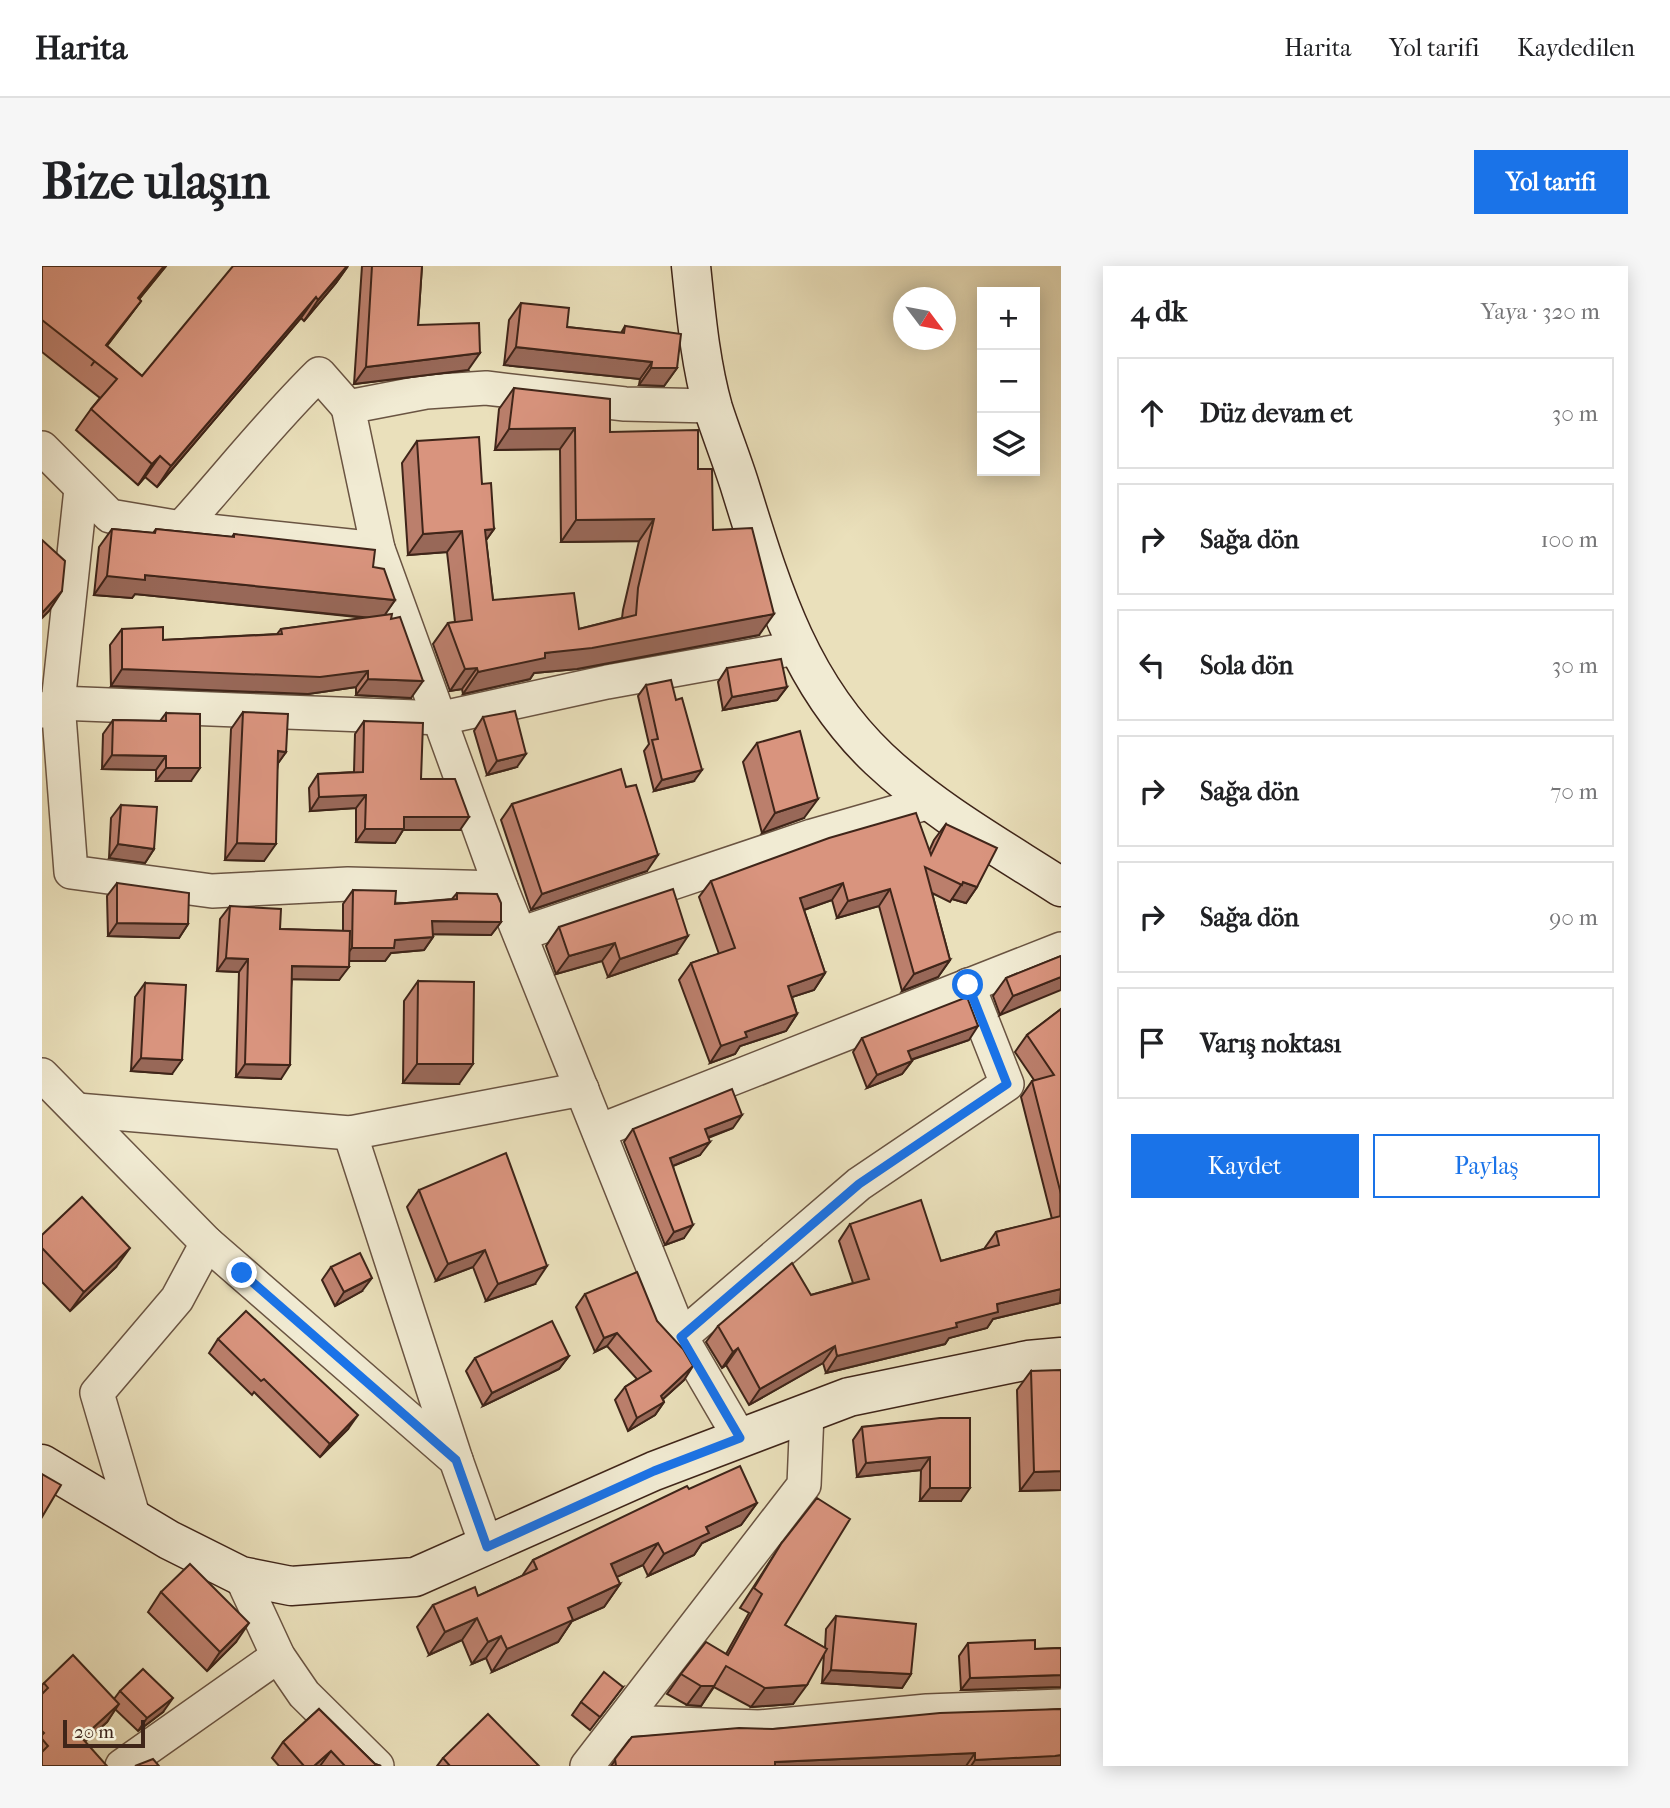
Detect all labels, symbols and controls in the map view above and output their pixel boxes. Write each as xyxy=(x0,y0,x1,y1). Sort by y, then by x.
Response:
text: Harita xyxy=(35,29,127,68)
text: Harita xyxy=(1284,34,1351,62)
text: Yol tarifi xyxy=(1389,34,1479,62)
text: Kaydedilen xyxy=(1517,34,1635,62)
button: Yol tarifi xyxy=(1474,150,1628,214)
text: Bize ulaşın xyxy=(42,153,270,211)
north arrow xyxy=(893,287,956,350)
map controls xyxy=(977,287,1040,476)
button: + xyxy=(977,287,1040,350)
text: 4 dk xyxy=(1131,294,1187,329)
text: Yaya · 320 m xyxy=(1481,298,1600,325)
button: − xyxy=(977,350,1040,413)
icon: ahead xyxy=(1133,394,1171,432)
text: Düz devam et xyxy=(1200,398,1353,429)
text: 30 m xyxy=(1552,400,1598,427)
button: layers xyxy=(977,413,1040,476)
icon: right xyxy=(1133,520,1171,558)
text: Sağa dön xyxy=(1200,524,1299,555)
text: 100 m xyxy=(1540,526,1598,553)
icon: left xyxy=(1133,646,1171,684)
text: Sola dön xyxy=(1200,650,1293,681)
text: 30 m xyxy=(1552,652,1598,679)
icon: right xyxy=(1133,772,1171,810)
text: Sağa dön xyxy=(1200,776,1299,807)
text: 70 m xyxy=(1550,778,1598,805)
icon: right xyxy=(1133,898,1171,936)
text: Sağa dön xyxy=(1200,902,1299,933)
text: 90 m xyxy=(1549,904,1598,931)
route start xyxy=(952,969,983,1000)
icon: arrive xyxy=(1133,1024,1171,1062)
text: Varış noktası xyxy=(1200,1028,1341,1059)
button: Kaydet xyxy=(1131,1134,1359,1198)
button: Paylaş xyxy=(1373,1134,1600,1198)
route end xyxy=(226,1257,257,1288)
scale bar xyxy=(63,1717,145,1749)
text: 20 m xyxy=(74,1721,114,1743)

